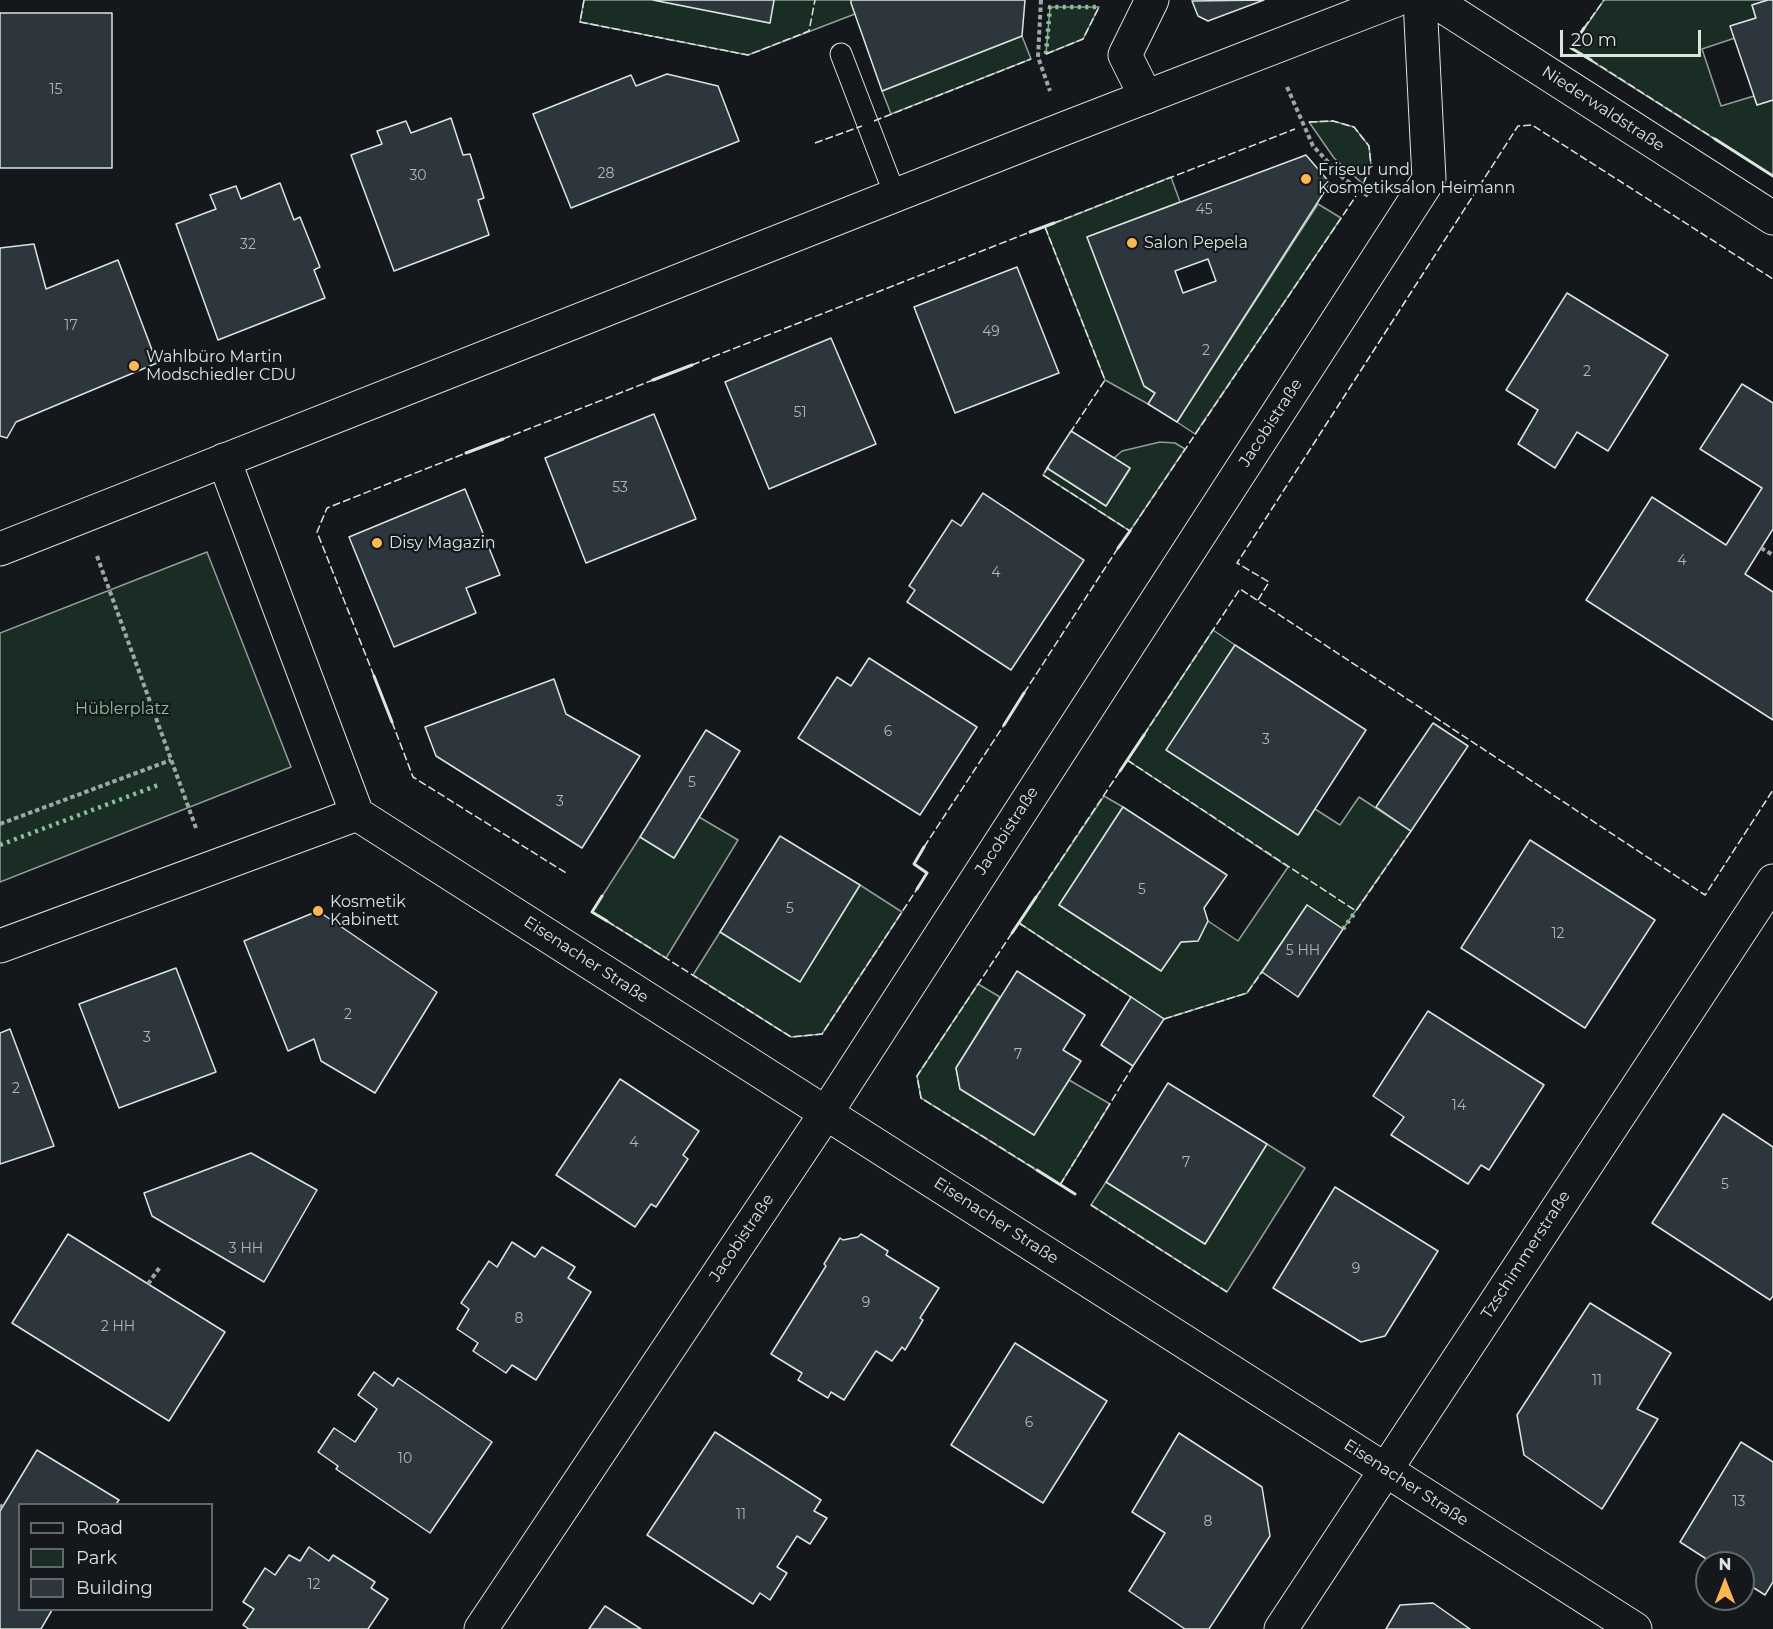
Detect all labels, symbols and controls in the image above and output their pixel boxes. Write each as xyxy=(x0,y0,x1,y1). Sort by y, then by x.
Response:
scale bar xyxy=(1563,18,1704,56)
text: 20 m xyxy=(1571,29,1617,51)
street label: Niederwaldstraße xyxy=(1538,62,1668,156)
house number: 15 xyxy=(50,82,62,98)
place label: Friseur und Kosmetiksalon Heimann xyxy=(1318,160,1515,198)
house number: 28 xyxy=(598,166,614,182)
house number: 30 xyxy=(409,168,427,184)
marker: Friseur und Kosmetiksalon Heimann xyxy=(1299,172,1313,186)
house number: 45 xyxy=(1195,202,1213,218)
place label: Salon Pepela xyxy=(1144,233,1248,253)
marker: Salon Pepela xyxy=(1125,236,1139,250)
house number: 32 xyxy=(240,237,256,253)
house number: 17 xyxy=(64,318,78,334)
house number: 49 xyxy=(982,324,1000,340)
house number: 2 xyxy=(1202,343,1210,359)
place label: Wahlbüro Martin Modschiedler CDU xyxy=(146,347,296,385)
marker: Wahlbüro Martin Modschiedler CDU xyxy=(127,359,141,373)
house number: 2 xyxy=(1583,364,1591,380)
street label: Jacobistraße xyxy=(1235,375,1307,471)
house number: 51 xyxy=(794,405,806,421)
house number: 53 xyxy=(612,480,628,496)
place label: Disy Magazin xyxy=(389,533,496,553)
marker: Disy Magazin xyxy=(370,536,384,550)
house number: 4 xyxy=(1677,553,1687,569)
house number: 4 xyxy=(991,565,1001,581)
park label: Hüblerplatz xyxy=(75,699,169,719)
house number: 6 xyxy=(884,724,892,740)
house number: 3 xyxy=(1262,732,1270,748)
house number: 5 xyxy=(688,775,696,791)
street label: Jacobistraße xyxy=(971,783,1043,879)
house number: 3 xyxy=(556,794,564,810)
house number: 5 xyxy=(1138,882,1146,898)
place label: Kosmetik Kabinett xyxy=(330,892,406,930)
house number: 5 xyxy=(786,901,794,917)
marker: Kosmetik Kabinett xyxy=(311,904,325,918)
street label: Eisenacher Straße xyxy=(520,913,652,1007)
house number: 12 xyxy=(1551,926,1565,942)
house number: 5 HH xyxy=(1286,943,1320,959)
house number: 2 xyxy=(344,1007,352,1023)
house number: 3 xyxy=(143,1030,151,1046)
house number: 7 xyxy=(1014,1047,1022,1063)
house number: 2 xyxy=(12,1081,20,1097)
house number: 14 xyxy=(1452,1098,1466,1114)
house number: 4 xyxy=(629,1135,639,1151)
house number: 7 xyxy=(1182,1155,1190,1171)
street label: Eisenacher Straße xyxy=(930,1174,1062,1268)
house number: 5 xyxy=(1721,1177,1729,1193)
street label: Tzschimmerstraße xyxy=(1477,1187,1575,1323)
street label: Jacobistraße xyxy=(706,1191,778,1285)
house number: 3 HH xyxy=(229,1241,263,1257)
house number: 9 xyxy=(1352,1261,1360,1277)
house number: 9 xyxy=(862,1295,870,1311)
house number: 8 xyxy=(515,1311,523,1327)
house number: 2 HH xyxy=(101,1319,135,1335)
house number: 11 xyxy=(1592,1373,1602,1389)
house number: 6 xyxy=(1025,1415,1033,1431)
street label: Eisenacher Straße xyxy=(1340,1436,1472,1530)
house number: 10 xyxy=(398,1451,412,1467)
house number: 13 xyxy=(1733,1494,1745,1510)
legend xyxy=(18,1503,213,1611)
house number: 11 xyxy=(736,1507,746,1523)
house number: 8 xyxy=(1204,1514,1212,1530)
text: Road xyxy=(76,1517,123,1539)
text: Park xyxy=(76,1547,117,1569)
north arrow xyxy=(1695,1551,1755,1611)
text: N xyxy=(1719,1555,1731,1574)
text: Building xyxy=(76,1577,153,1599)
house number: 12 xyxy=(307,1577,321,1593)

